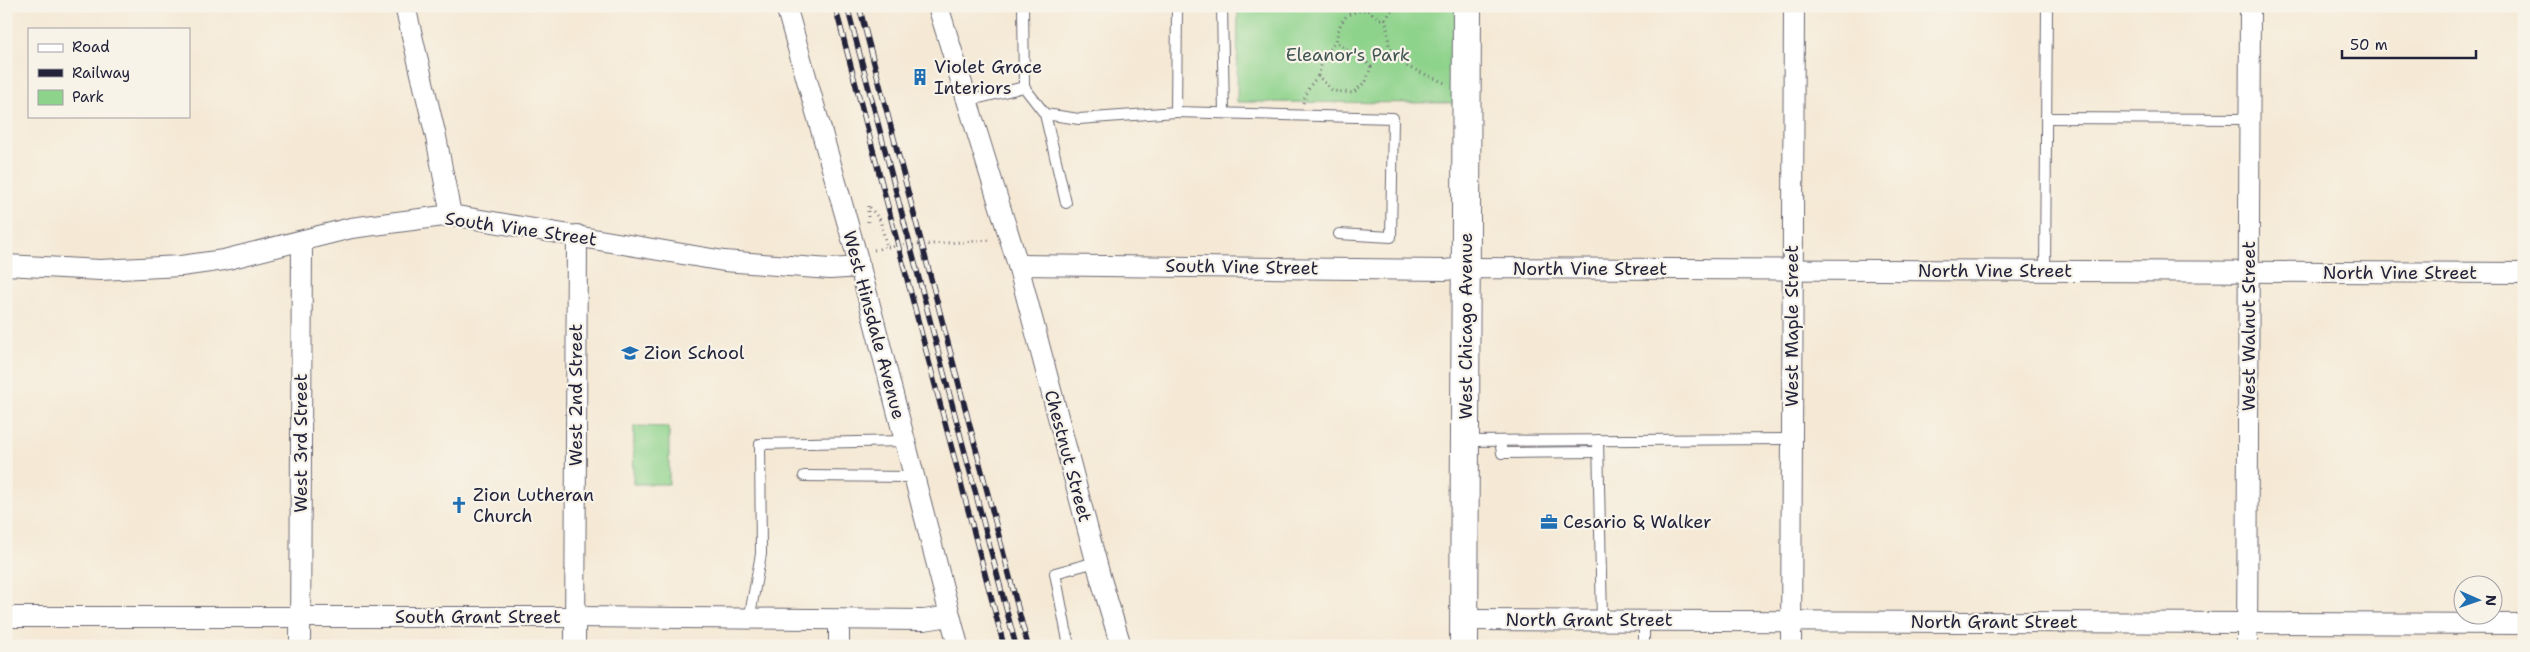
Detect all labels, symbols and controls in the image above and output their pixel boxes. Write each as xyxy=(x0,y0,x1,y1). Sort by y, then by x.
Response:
legend xyxy=(28,28,190,118)
scale bar xyxy=(2342,28,2476,60)
text: 50 m xyxy=(2350,35,2388,55)
text: Road xyxy=(72,37,110,57)
park label: Eleanor's Park xyxy=(1286,43,1410,67)
place label: Violet Grace Interiors xyxy=(934,55,1042,100)
text: Railway xyxy=(72,63,130,83)
building icon: Violet Grace Interiors xyxy=(910,67,930,87)
text: Park xyxy=(72,87,104,107)
street label: South Vine Street xyxy=(443,206,599,252)
street label: West Hinsdale Avenue xyxy=(837,228,911,422)
street label: West Chicago Avenue xyxy=(1454,233,1478,419)
street label: West Walnut Street xyxy=(2237,241,2261,411)
street label: West Maple Street xyxy=(1780,245,1804,407)
street label: South Vine Street xyxy=(1165,254,1319,280)
street label: North Vine Street xyxy=(1513,257,1667,281)
street label: North Vine Street xyxy=(1918,259,2072,283)
street label: North Vine Street xyxy=(2323,261,2477,285)
street label: West 2nd Street xyxy=(564,324,588,466)
place label: Zion School xyxy=(644,341,745,365)
school or university icon: Zion School xyxy=(620,343,640,363)
street label: West 3rd Street xyxy=(289,373,313,513)
street label: Chestnut Street xyxy=(1039,387,1097,525)
place label: Zion Lutheran Church xyxy=(473,483,594,528)
church icon: Zion Lutheran Church xyxy=(449,495,469,515)
place label: Cesario & Walker xyxy=(1563,510,1712,534)
office icon: Cesario & Walker xyxy=(1539,512,1559,532)
north arrow xyxy=(2452,574,2502,624)
text: N xyxy=(2482,595,2500,606)
street label: South Grant Street xyxy=(395,605,561,629)
street label: North Grant Street xyxy=(1505,608,1673,632)
street label: North Grant Street xyxy=(1910,610,2078,634)

